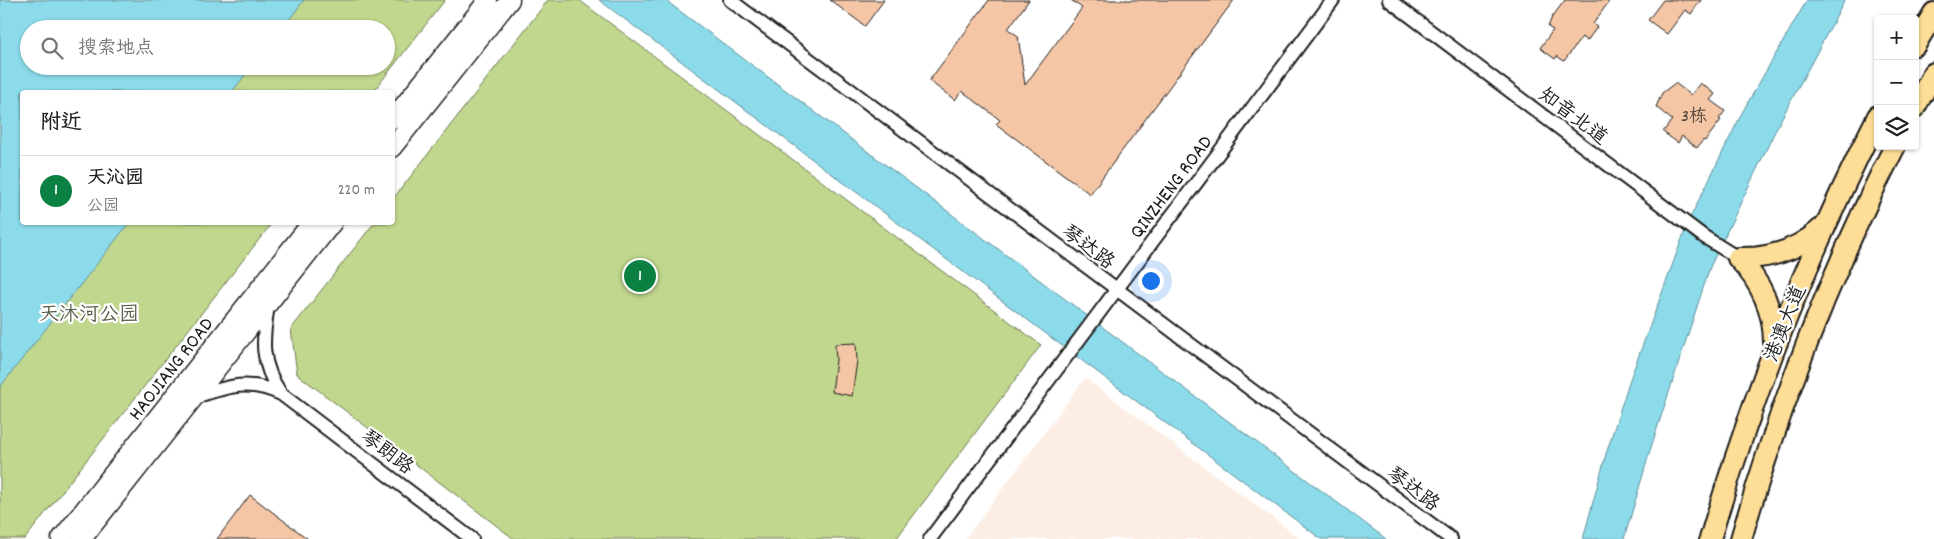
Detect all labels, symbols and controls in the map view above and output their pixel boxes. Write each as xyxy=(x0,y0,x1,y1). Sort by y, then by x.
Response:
map controls xyxy=(1874,15,1919,150)
button: + xyxy=(1874,15,1919,60)
search box xyxy=(20,20,395,75)
icon: search xyxy=(38,34,66,62)
text: 搜索地点 xyxy=(78,36,154,63)
button: − xyxy=(1874,60,1919,105)
street label: 知音北道 xyxy=(1532,82,1613,153)
house number: 3栋 xyxy=(1681,105,1707,130)
button: layers xyxy=(1874,105,1919,150)
text: 附近 xyxy=(40,109,82,139)
street label: QINZHENG ROAD xyxy=(1124,130,1221,245)
text: 天沁园 xyxy=(87,166,144,193)
text: 1 xyxy=(54,179,58,202)
text: 220 m xyxy=(338,179,375,202)
text: 公园 xyxy=(87,195,119,218)
street label: 琴达路 xyxy=(1055,219,1120,278)
pin: 1 xyxy=(624,257,656,295)
your location xyxy=(1138,268,1164,294)
street label: 港澳大道 xyxy=(1759,282,1815,366)
park label: 天沐河公园 xyxy=(39,302,139,330)
street label: HAOJIANG ROAD xyxy=(123,312,222,427)
street label: 琴朗路 xyxy=(354,424,419,483)
street label: 琴达路 xyxy=(1380,461,1445,520)

